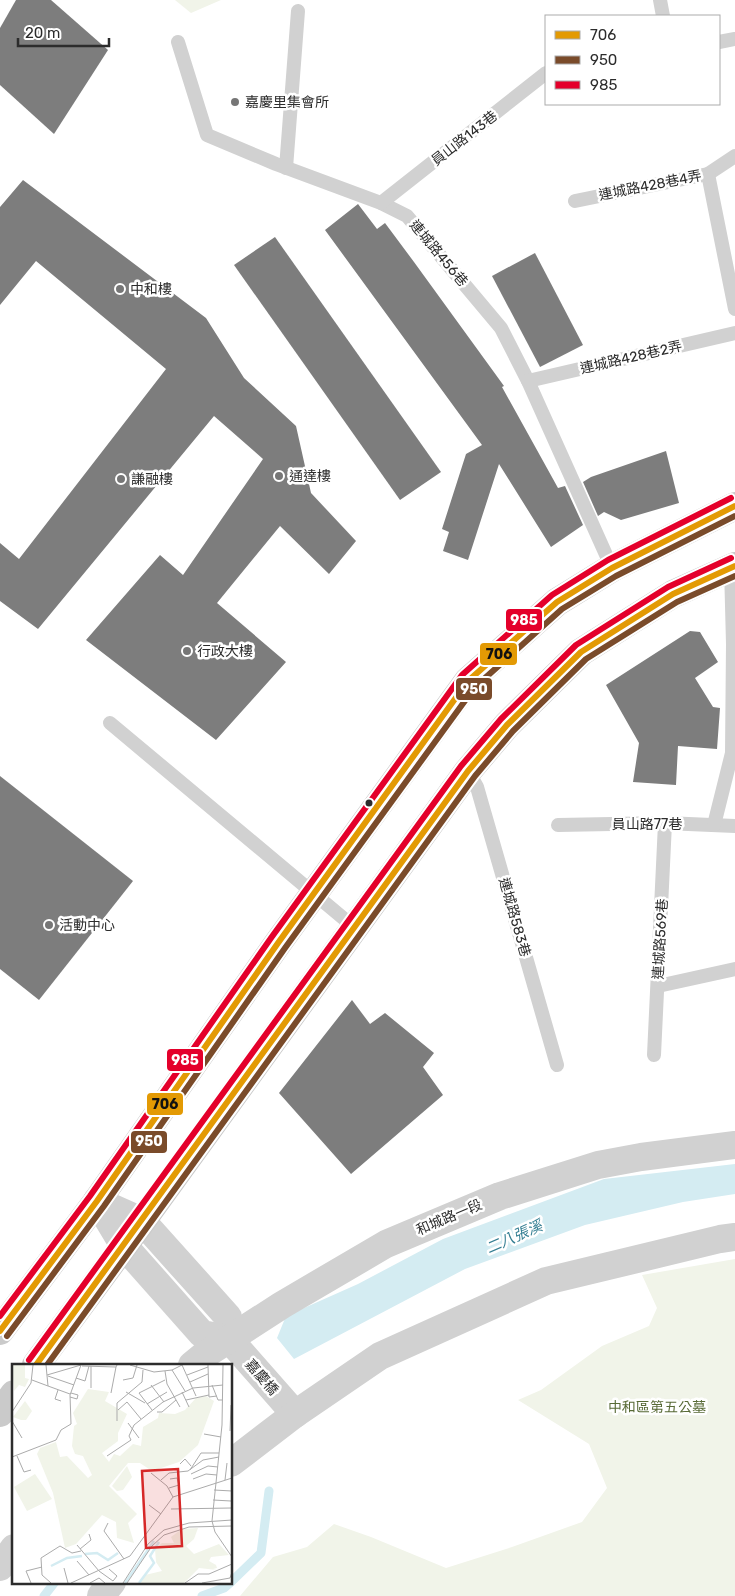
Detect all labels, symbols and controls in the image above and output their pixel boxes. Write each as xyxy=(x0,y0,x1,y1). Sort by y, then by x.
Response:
scale bar xyxy=(18,15,109,47)
legend xyxy=(545,15,720,105)
text: 20 m xyxy=(25,24,60,42)
text: 706 xyxy=(590,26,616,44)
text: 950 xyxy=(590,51,617,69)
text: 985 xyxy=(590,76,617,94)
place label: 嘉慶里集會所 xyxy=(245,94,329,111)
marker: 嘉慶里集會所 xyxy=(229,96,241,108)
street label: 員山路143巷 xyxy=(428,107,501,169)
street label: 連城路428巷4弄 xyxy=(597,167,703,204)
street label: 連城路456巷 xyxy=(406,217,471,290)
place label: 中和樓 xyxy=(130,281,172,298)
marker: 中和樓 xyxy=(114,283,126,295)
street label: 連城路428巷2弄 xyxy=(579,338,684,377)
place label: 通達樓 xyxy=(289,468,331,485)
marker: 通達樓 xyxy=(273,470,285,482)
place label: 謙融樓 xyxy=(131,471,173,488)
marker: 謙融樓 xyxy=(115,473,127,485)
line badge: 985 xyxy=(505,608,543,632)
text: 985 xyxy=(510,612,538,629)
line badge: 706 xyxy=(479,642,518,666)
place label: 行政大樓 xyxy=(197,643,253,660)
marker: 行政大樓 xyxy=(181,645,193,657)
text: 706 xyxy=(486,646,512,663)
line badge: 950 xyxy=(455,677,493,701)
text: 950 xyxy=(460,681,488,698)
unlabelled marker xyxy=(364,798,374,808)
street label: 員山路77巷 xyxy=(612,816,682,833)
street label: 連城路583巷 xyxy=(495,876,534,959)
street label: 連城路569巷 xyxy=(650,898,671,980)
place label: 活動中心 xyxy=(59,917,115,934)
marker: 活動中心 xyxy=(43,919,55,931)
line badge: 985 xyxy=(166,1048,204,1072)
text: 985 xyxy=(171,1052,199,1069)
line badge: 706 xyxy=(146,1092,184,1116)
text: 706 xyxy=(152,1096,178,1113)
line badge: 950 xyxy=(130,1130,168,1154)
text: 950 xyxy=(135,1133,163,1150)
street label: 和城路一段 xyxy=(414,1196,485,1239)
water label: 二八張溪 xyxy=(483,1216,547,1257)
street label: 嘉慶橋 xyxy=(241,1356,282,1399)
inset map xyxy=(12,1364,232,1584)
park label: 中和區第五公墓 xyxy=(608,1399,706,1416)

